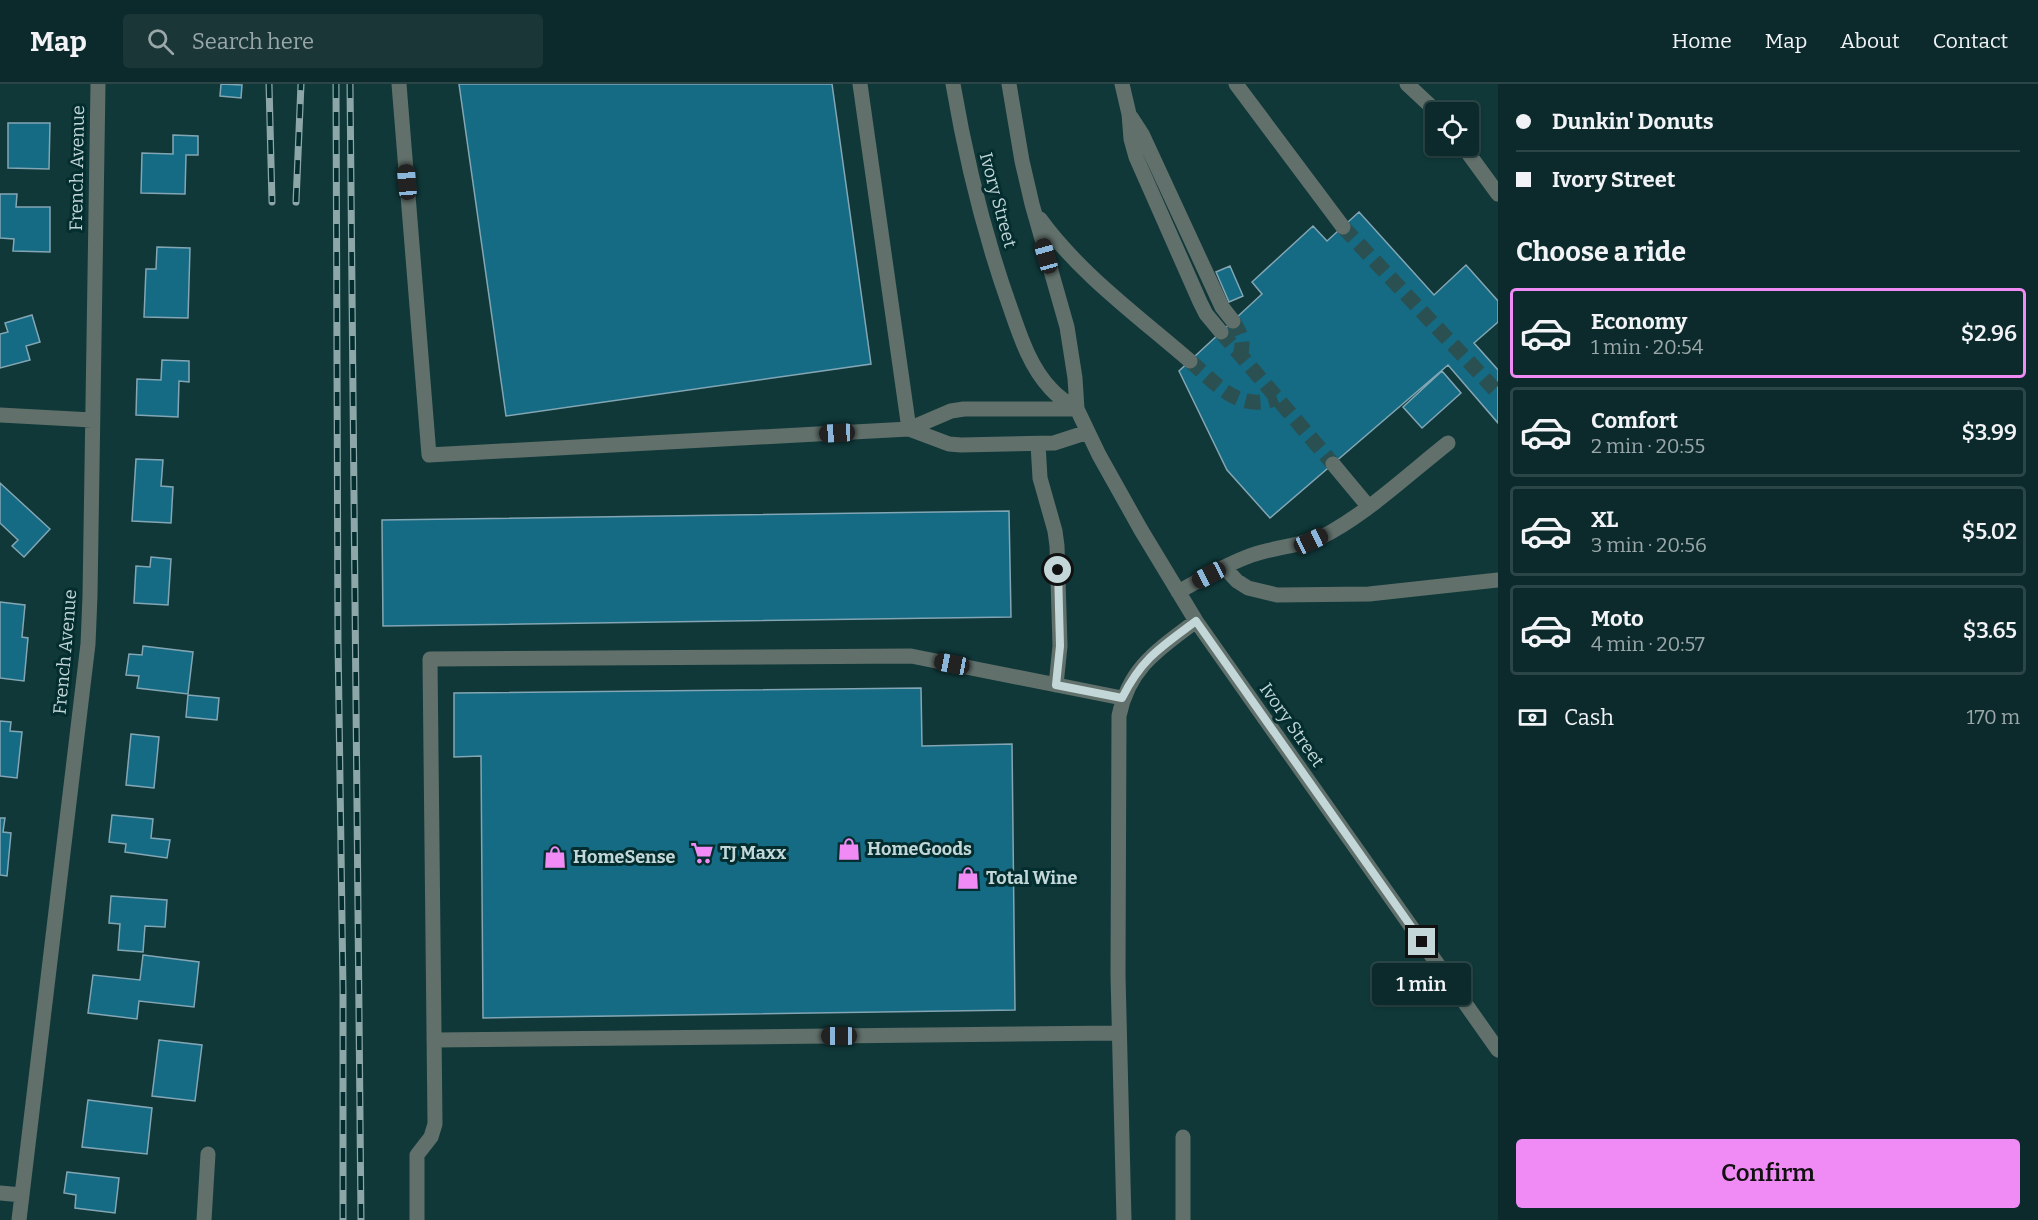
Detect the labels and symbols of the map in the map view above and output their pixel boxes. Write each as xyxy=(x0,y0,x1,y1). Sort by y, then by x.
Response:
street label: French Avenue xyxy=(65,105,89,231)
street label: Ivory Street xyxy=(975,150,1021,250)
car xyxy=(396,163,418,201)
car xyxy=(1032,236,1060,276)
car xyxy=(819,423,855,443)
car xyxy=(1291,525,1331,557)
route start xyxy=(1044,556,1071,583)
car xyxy=(1189,559,1229,591)
street label: French Avenue xyxy=(49,588,81,716)
car xyxy=(933,652,971,676)
street label: Ivory Street xyxy=(1255,679,1329,772)
shop icon: HomeGoods xyxy=(836,836,862,862)
place label: HomeGoods xyxy=(867,838,972,860)
supermarket icon: TJ Maxx xyxy=(689,840,715,866)
place label: TJ Maxx xyxy=(720,842,787,864)
shop icon: HomeSense xyxy=(542,844,568,870)
place label: HomeSense xyxy=(573,846,676,868)
shop icon: Total Wine xyxy=(955,865,981,891)
place label: Total Wine xyxy=(986,867,1078,889)
route end xyxy=(1408,928,1435,955)
callout: 1 min xyxy=(1372,963,1472,1005)
car xyxy=(821,1027,857,1045)

